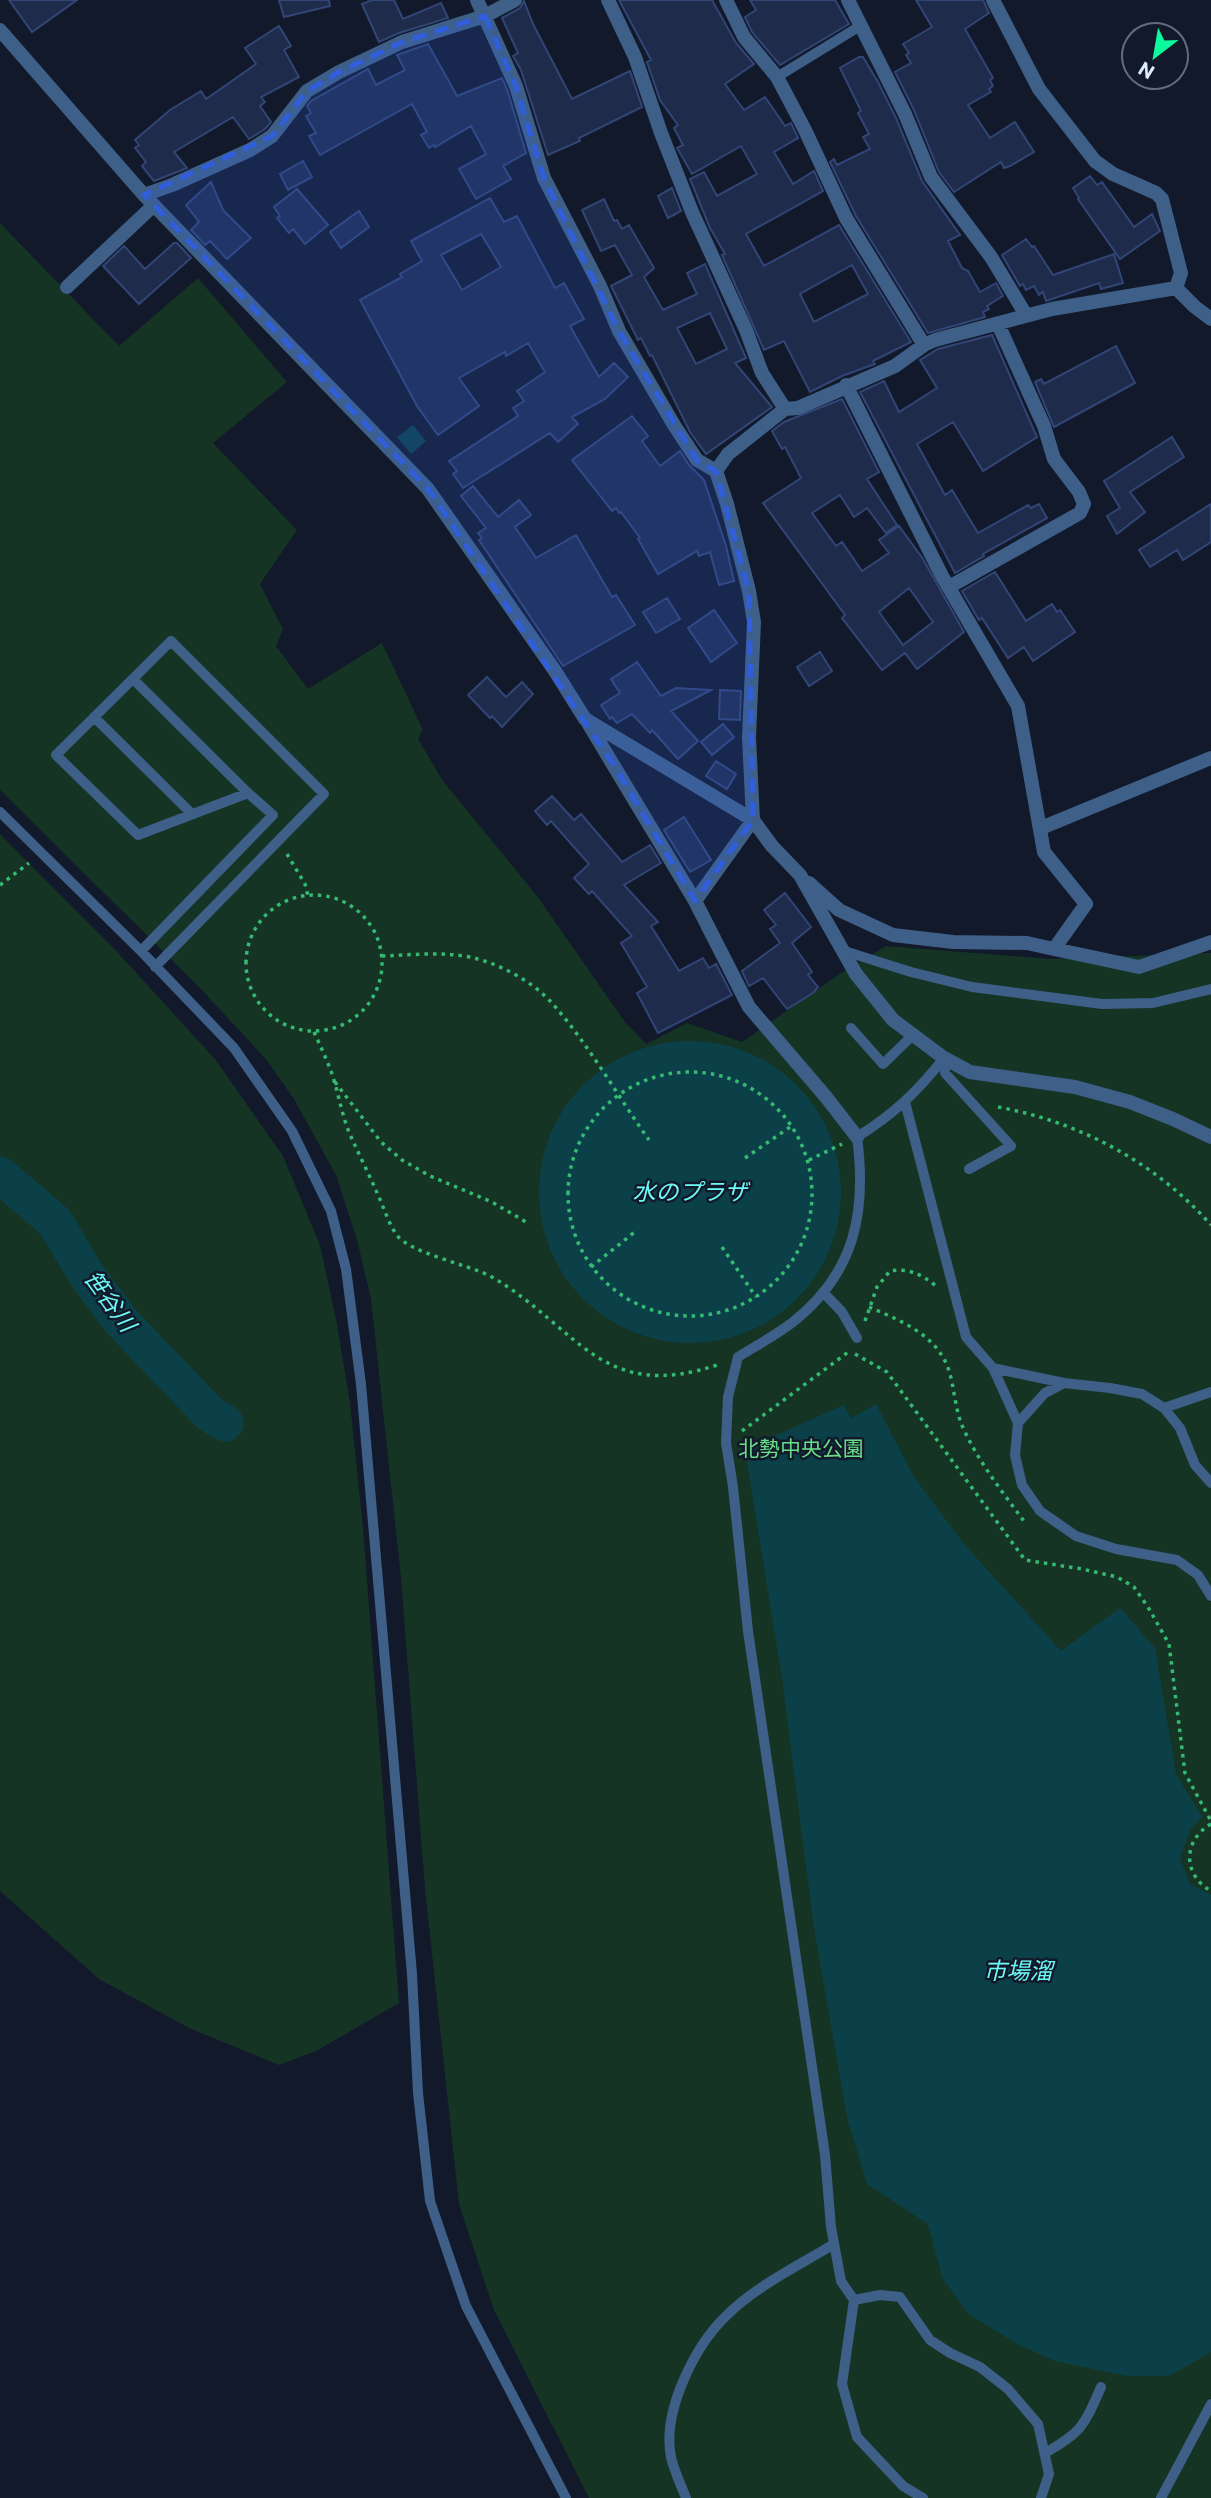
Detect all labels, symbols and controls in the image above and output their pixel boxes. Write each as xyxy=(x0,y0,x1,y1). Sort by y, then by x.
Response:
north arrow xyxy=(1120,21,1190,91)
text: N xyxy=(1134,57,1158,85)
water label: 水のプラザ xyxy=(633,1177,751,1205)
water label: 笹谷川 xyxy=(79,1264,144,1339)
park label: 北勢中央公園 xyxy=(738,1435,864,1460)
water label: 市場溜 xyxy=(984,1956,1056,1984)

